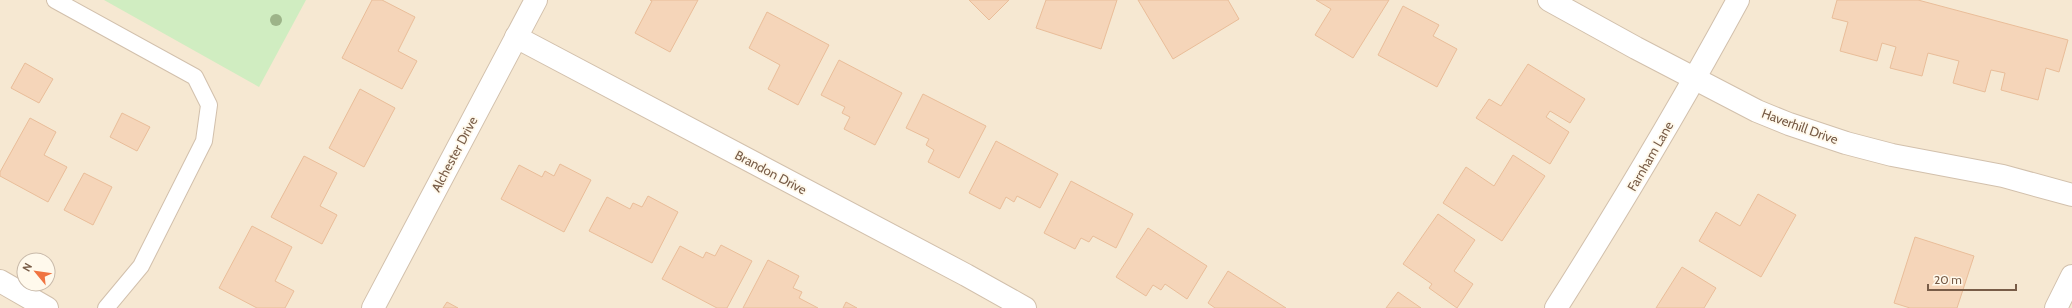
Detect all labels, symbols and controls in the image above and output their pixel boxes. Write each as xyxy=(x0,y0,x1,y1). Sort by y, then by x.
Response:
street label: Haverhill Drive xyxy=(1760,105,1841,147)
street label: Alchester Drive xyxy=(427,113,481,194)
street label: Farnham Lane xyxy=(1624,118,1677,194)
street label: Brandon Drive xyxy=(732,146,810,198)
north arrow xyxy=(16,252,56,292)
text: N xyxy=(19,260,35,274)
scale bar xyxy=(1928,266,2016,292)
text: 20 m xyxy=(1934,272,1962,287)

